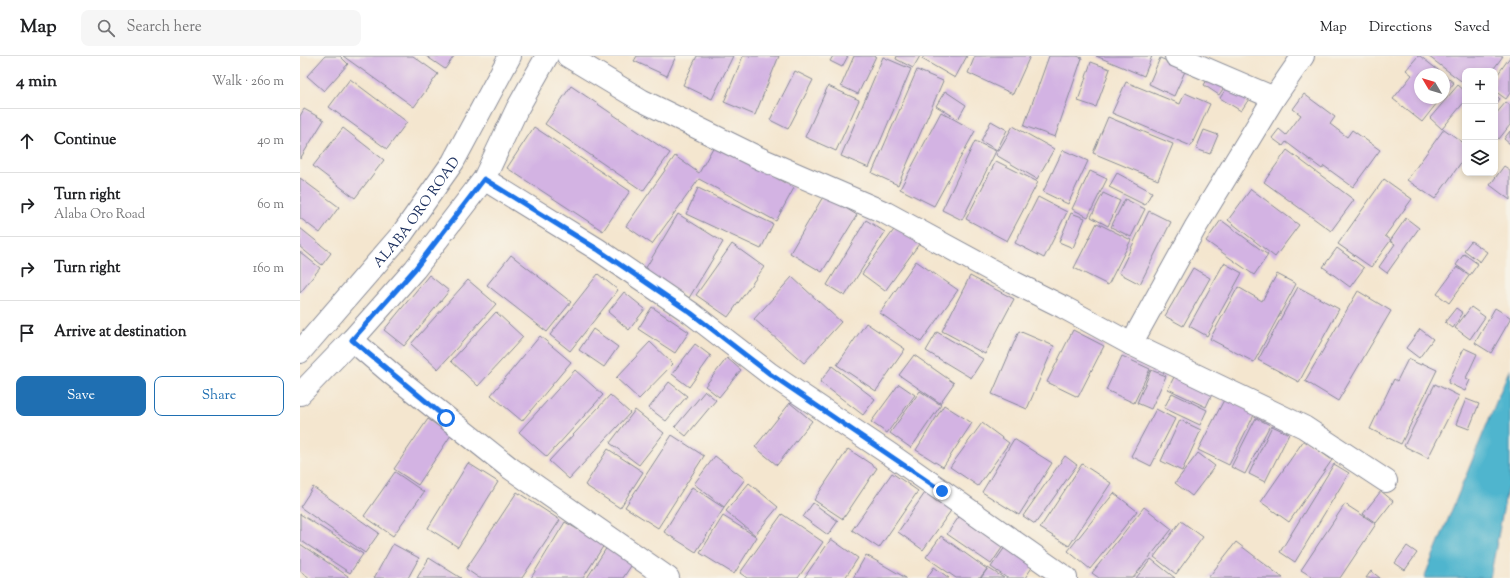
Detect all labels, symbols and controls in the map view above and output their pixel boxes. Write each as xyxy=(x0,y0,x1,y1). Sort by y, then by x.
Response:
search box xyxy=(81,10,361,46)
text: Map xyxy=(20,14,57,41)
icon: search xyxy=(95,17,117,39)
text: Search here xyxy=(127,17,202,38)
text: Map xyxy=(1320,18,1347,38)
text: Directions xyxy=(1369,18,1432,38)
text: Saved xyxy=(1454,18,1490,38)
north arrow xyxy=(1414,68,1450,104)
map controls xyxy=(1462,68,1498,176)
button: + xyxy=(1462,68,1498,104)
text: 4 min xyxy=(16,70,57,94)
text: Walk · 260 m xyxy=(212,73,284,91)
button: − xyxy=(1462,104,1498,140)
icon: ahead xyxy=(16,130,38,152)
text: Continue xyxy=(54,130,116,151)
text: 40 m xyxy=(257,132,284,150)
button: layers xyxy=(1462,140,1498,176)
street label: ALABA ORO ROAD xyxy=(369,153,466,273)
text: Turn right xyxy=(54,185,120,206)
icon: right xyxy=(16,194,38,216)
text: 60 m xyxy=(257,196,284,214)
text: Alaba Oro Road xyxy=(54,206,145,224)
icon: right xyxy=(16,258,38,280)
text: Turn right xyxy=(54,258,120,279)
text: 160 m xyxy=(253,260,284,278)
icon: arrive xyxy=(16,322,38,344)
text: Arrive at destination xyxy=(54,322,187,343)
button: Save xyxy=(16,376,146,416)
button: Share xyxy=(154,376,284,416)
route start xyxy=(437,409,455,427)
route end xyxy=(933,482,951,500)

